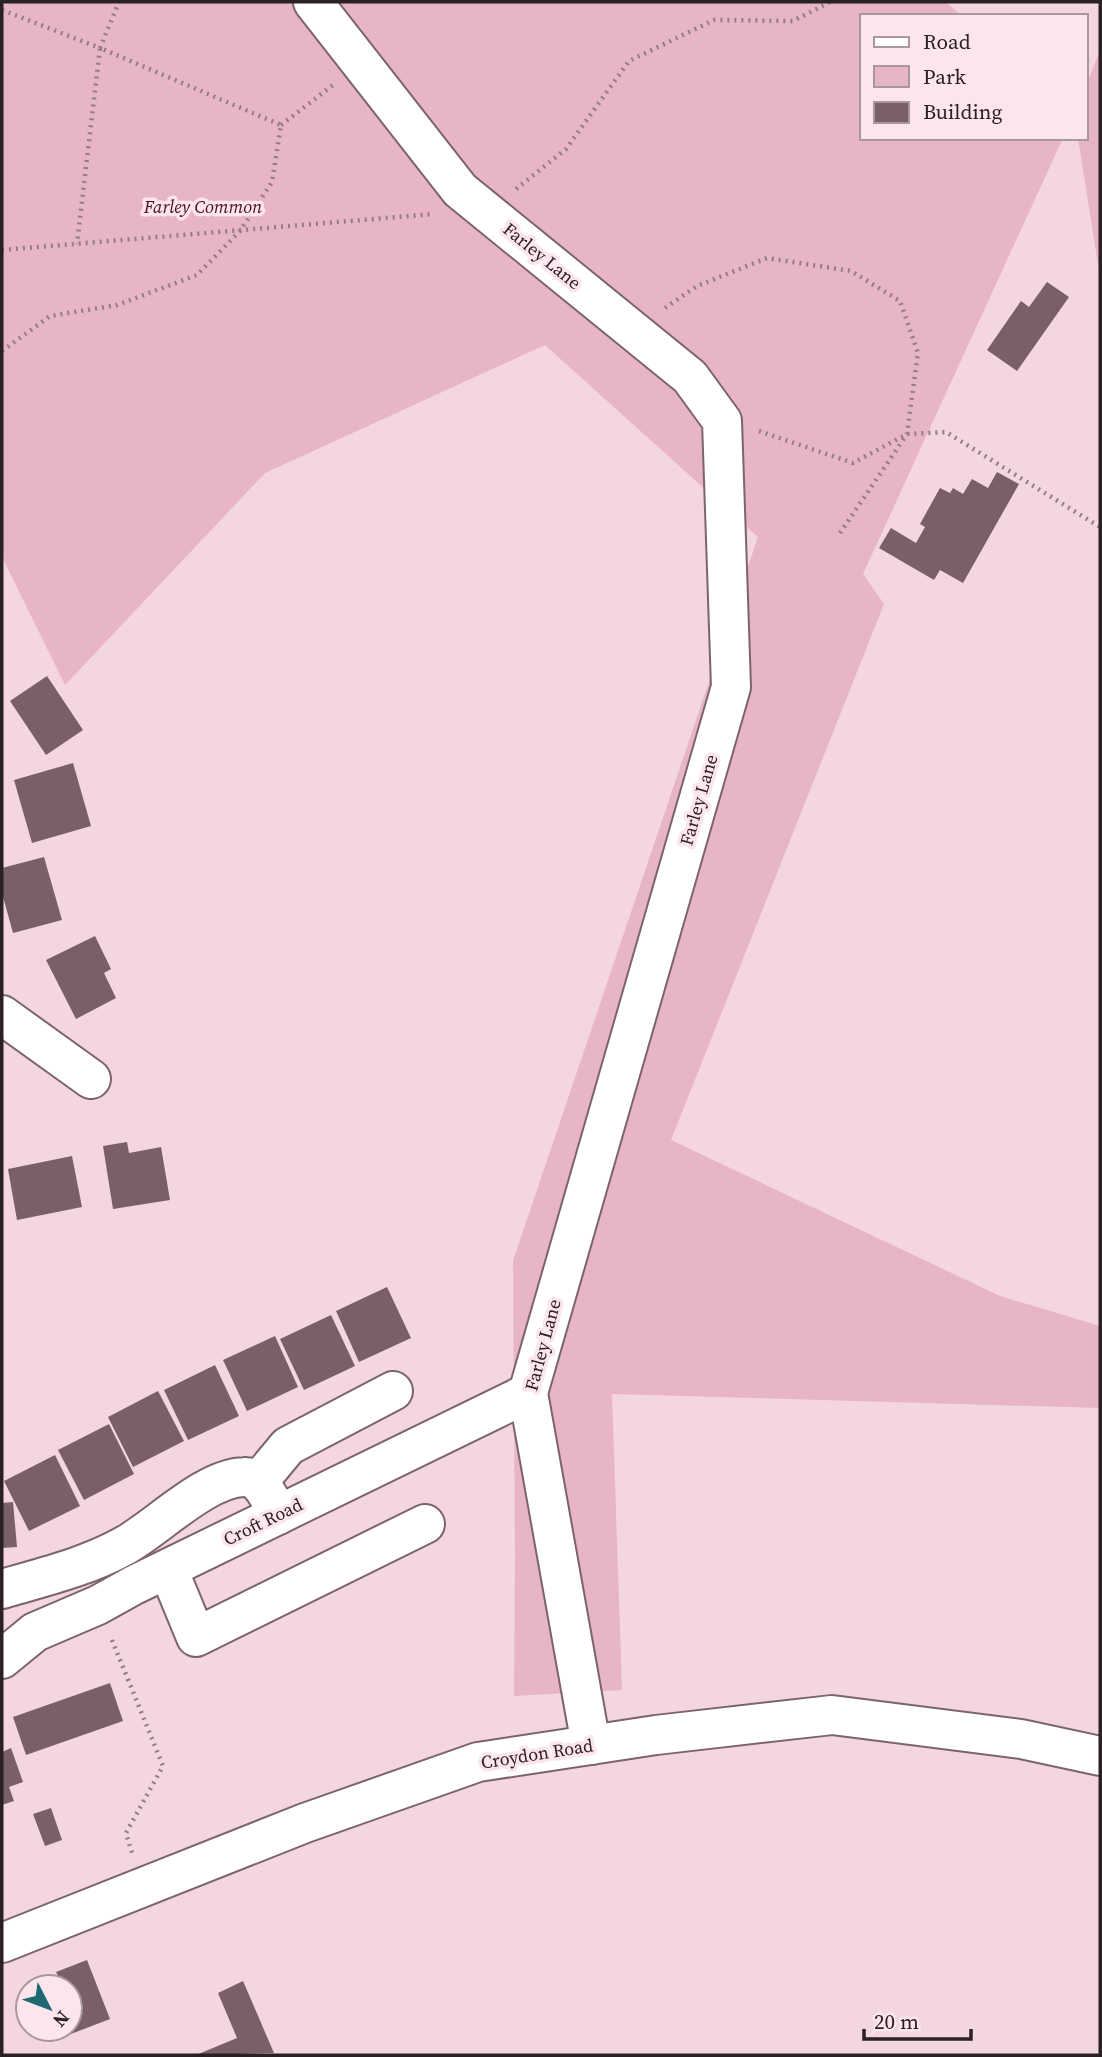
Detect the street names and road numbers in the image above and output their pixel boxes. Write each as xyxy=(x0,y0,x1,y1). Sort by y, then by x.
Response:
street label: Farley Lane xyxy=(498,216,587,295)
street label: Farley Lane xyxy=(674,751,723,848)
street label: Farley Lane xyxy=(518,1296,567,1393)
street label: Croft Road xyxy=(219,1492,307,1551)
street label: Croydon Road xyxy=(479,1732,595,1775)

